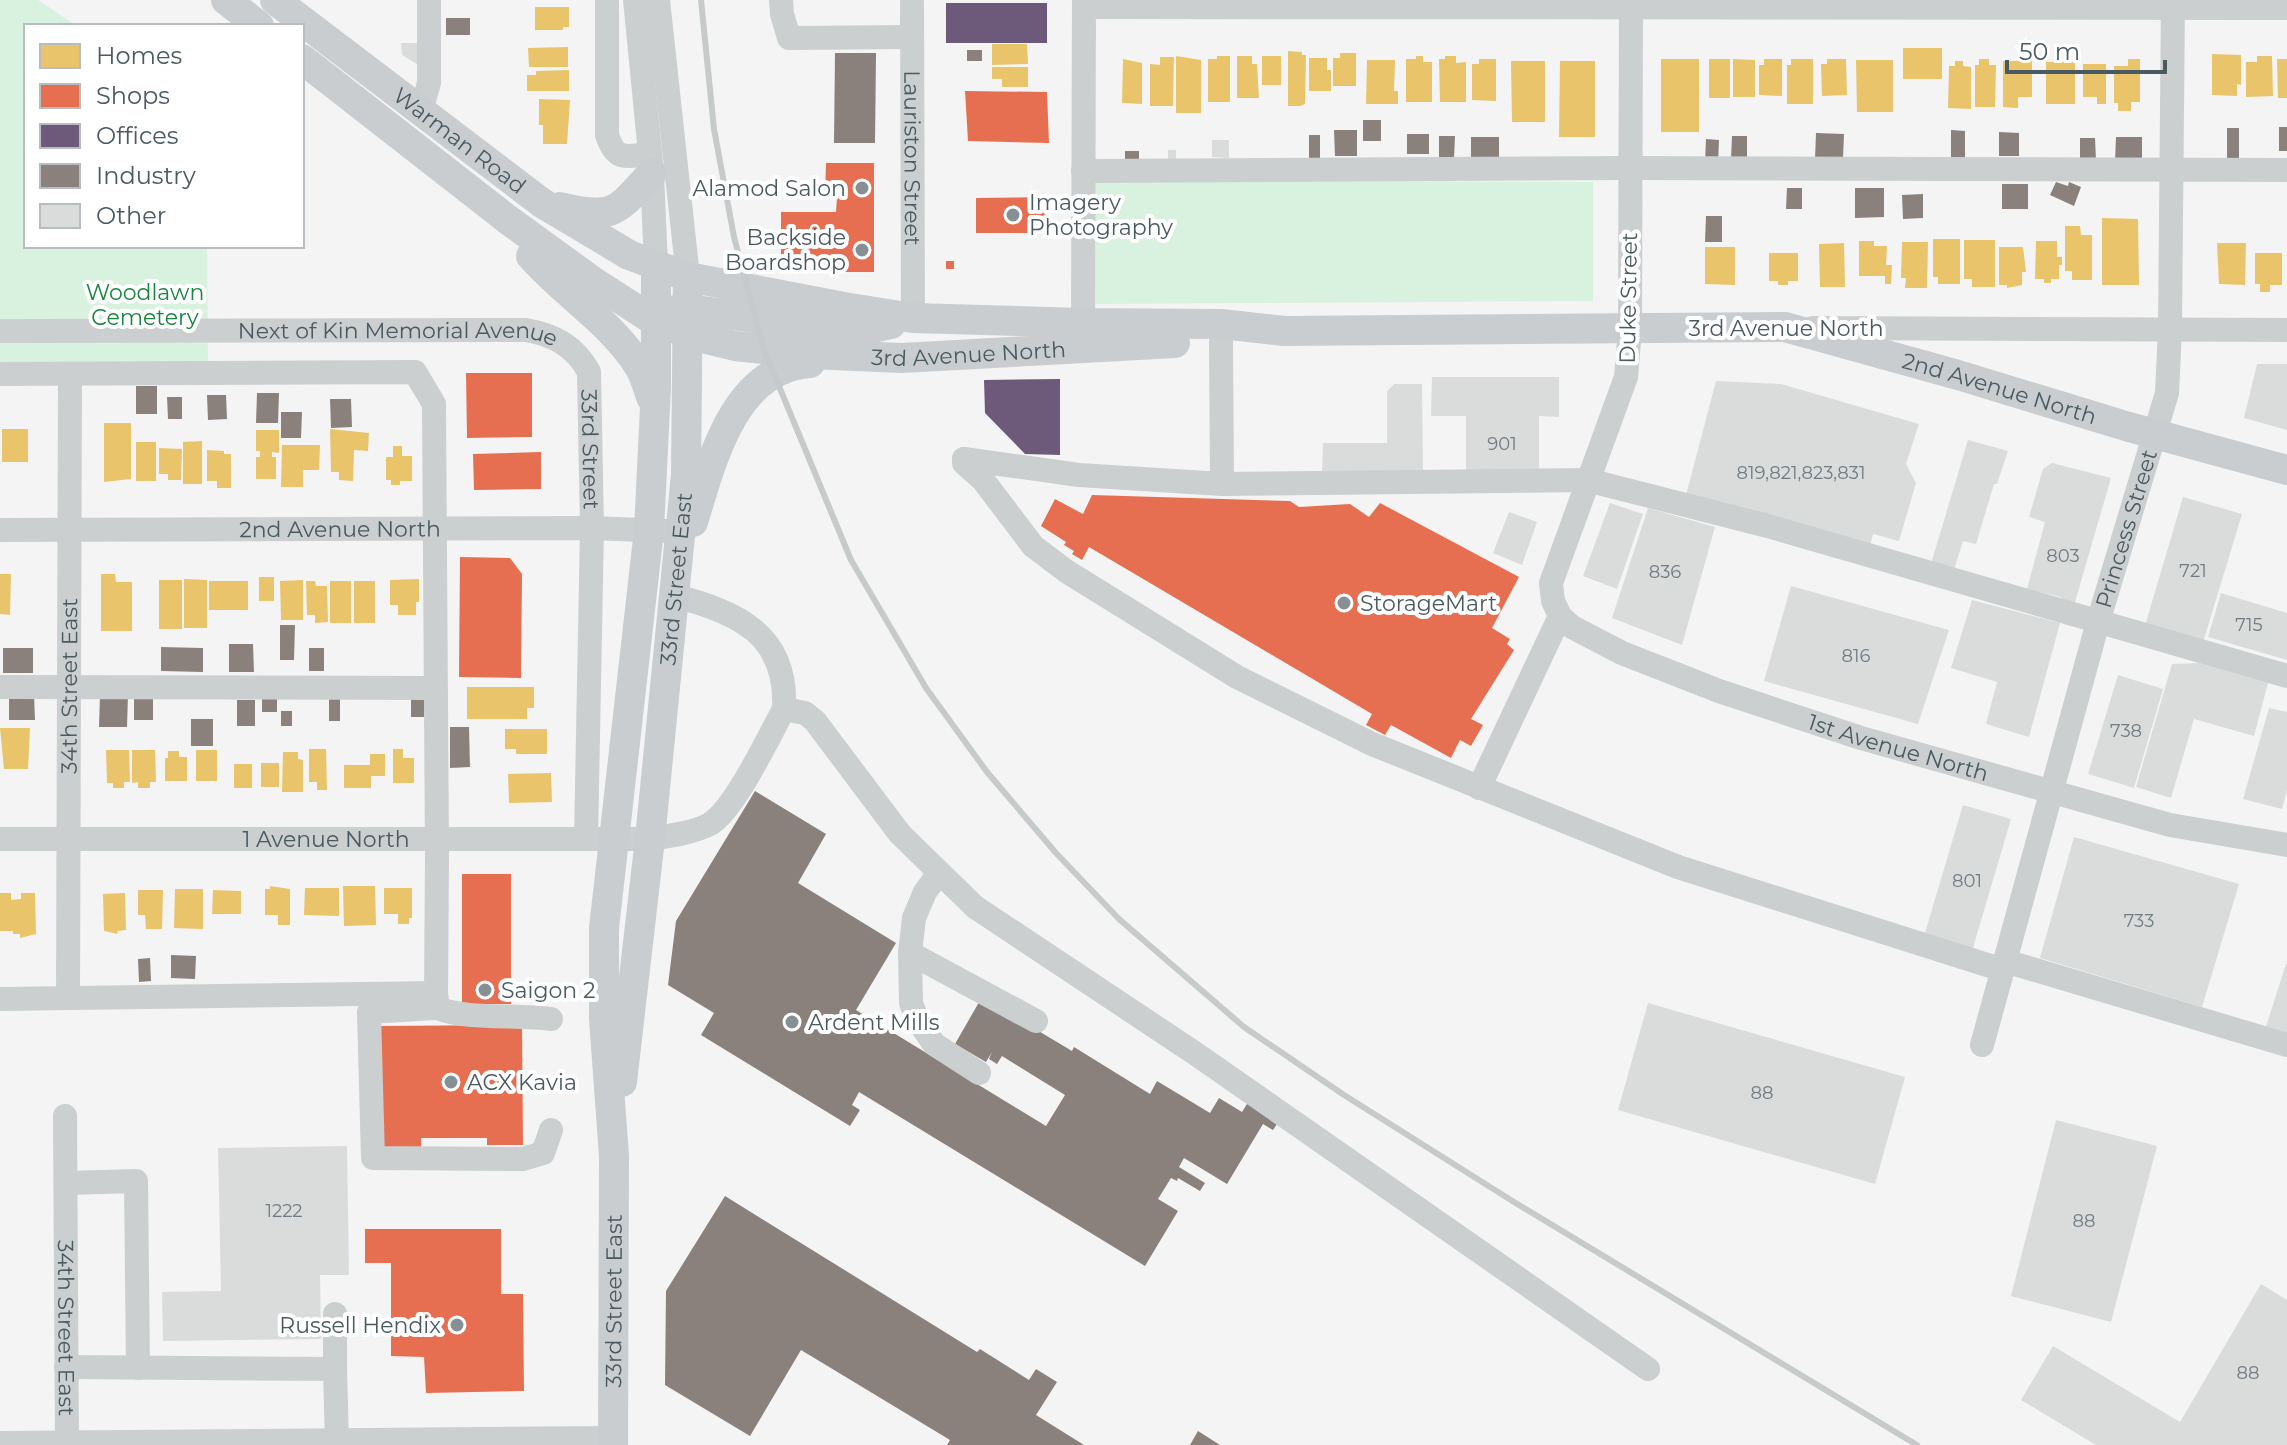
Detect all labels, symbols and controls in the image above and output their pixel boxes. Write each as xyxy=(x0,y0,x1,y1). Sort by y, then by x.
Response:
legend xyxy=(24,24,304,248)
scale bar xyxy=(2007,24,2165,74)
text: 50 m xyxy=(2019,37,2080,66)
text: Homes xyxy=(96,41,182,70)
street label: Lauriston Street xyxy=(898,70,926,246)
text: Shops xyxy=(96,81,170,110)
street label: Warman Road xyxy=(388,82,531,200)
text: Offices xyxy=(96,121,178,150)
text: Industry xyxy=(96,161,196,190)
place label: Alamod Salon xyxy=(692,175,846,202)
marker: Alamod Salon xyxy=(853,179,871,197)
place label: Imagery Photography xyxy=(1029,189,1173,241)
text: Other xyxy=(96,201,166,230)
marker: Imagery Photography xyxy=(1004,206,1022,224)
place label: Backside Boardshop xyxy=(725,224,846,276)
street label: Duke Street xyxy=(1614,232,1643,364)
marker: Backside Boardshop xyxy=(853,241,871,259)
park label: Woodlawn Cemetery xyxy=(86,279,204,331)
street label: 3rd Avenue North xyxy=(1688,315,1884,342)
street label: Next of Kin Memorial Avenue xyxy=(238,317,562,352)
street label: 3rd Avenue North xyxy=(870,336,1067,372)
street label: 2nd Avenue North xyxy=(1899,347,2100,430)
street label: 33rd Street xyxy=(575,389,605,510)
house number: 901 xyxy=(1487,433,1517,455)
street label: Princess Street xyxy=(2090,446,2163,611)
house number: 819,821,823,831 xyxy=(1737,462,1865,484)
street label: 33rd Street East xyxy=(654,491,698,667)
street label: 2nd Avenue North xyxy=(239,516,441,543)
house number: 803 xyxy=(2046,545,2080,567)
house number: 721 xyxy=(2179,560,2207,582)
house number: 836 xyxy=(1649,561,1681,583)
place label: StorageMart xyxy=(1360,590,1497,617)
marker: StorageMart xyxy=(1335,594,1353,612)
street label: 34th Street East xyxy=(56,598,83,774)
house number: 715 xyxy=(2235,614,2263,636)
house number: 816 xyxy=(1842,645,1871,667)
street label: 1st Avenue North xyxy=(1804,708,1992,787)
house number: 738 xyxy=(2110,720,2142,742)
street label: 1 Avenue North xyxy=(242,826,410,853)
house number: 801 xyxy=(1952,870,1982,892)
house number: 733 xyxy=(2124,910,2154,932)
place label: Saigon 2 xyxy=(501,977,595,1004)
marker: Saigon 2 xyxy=(476,981,494,999)
place label: Ardent Mills xyxy=(808,1009,940,1036)
marker: Ardent Mills xyxy=(783,1013,801,1031)
place label: ACX Kavia xyxy=(467,1069,577,1096)
marker: ACX Kavia xyxy=(442,1073,460,1091)
house number: 88 xyxy=(1751,1082,1773,1104)
house number: 1222 xyxy=(265,1200,303,1222)
house number: 88 xyxy=(2073,1210,2095,1232)
street label: 33rd Street East xyxy=(600,1214,628,1388)
street label: 34th Street East xyxy=(52,1240,80,1416)
place label: Russell Hendix xyxy=(279,1312,441,1339)
marker: Russell Hendix xyxy=(448,1316,466,1334)
house number: 88 xyxy=(2237,1362,2259,1384)

